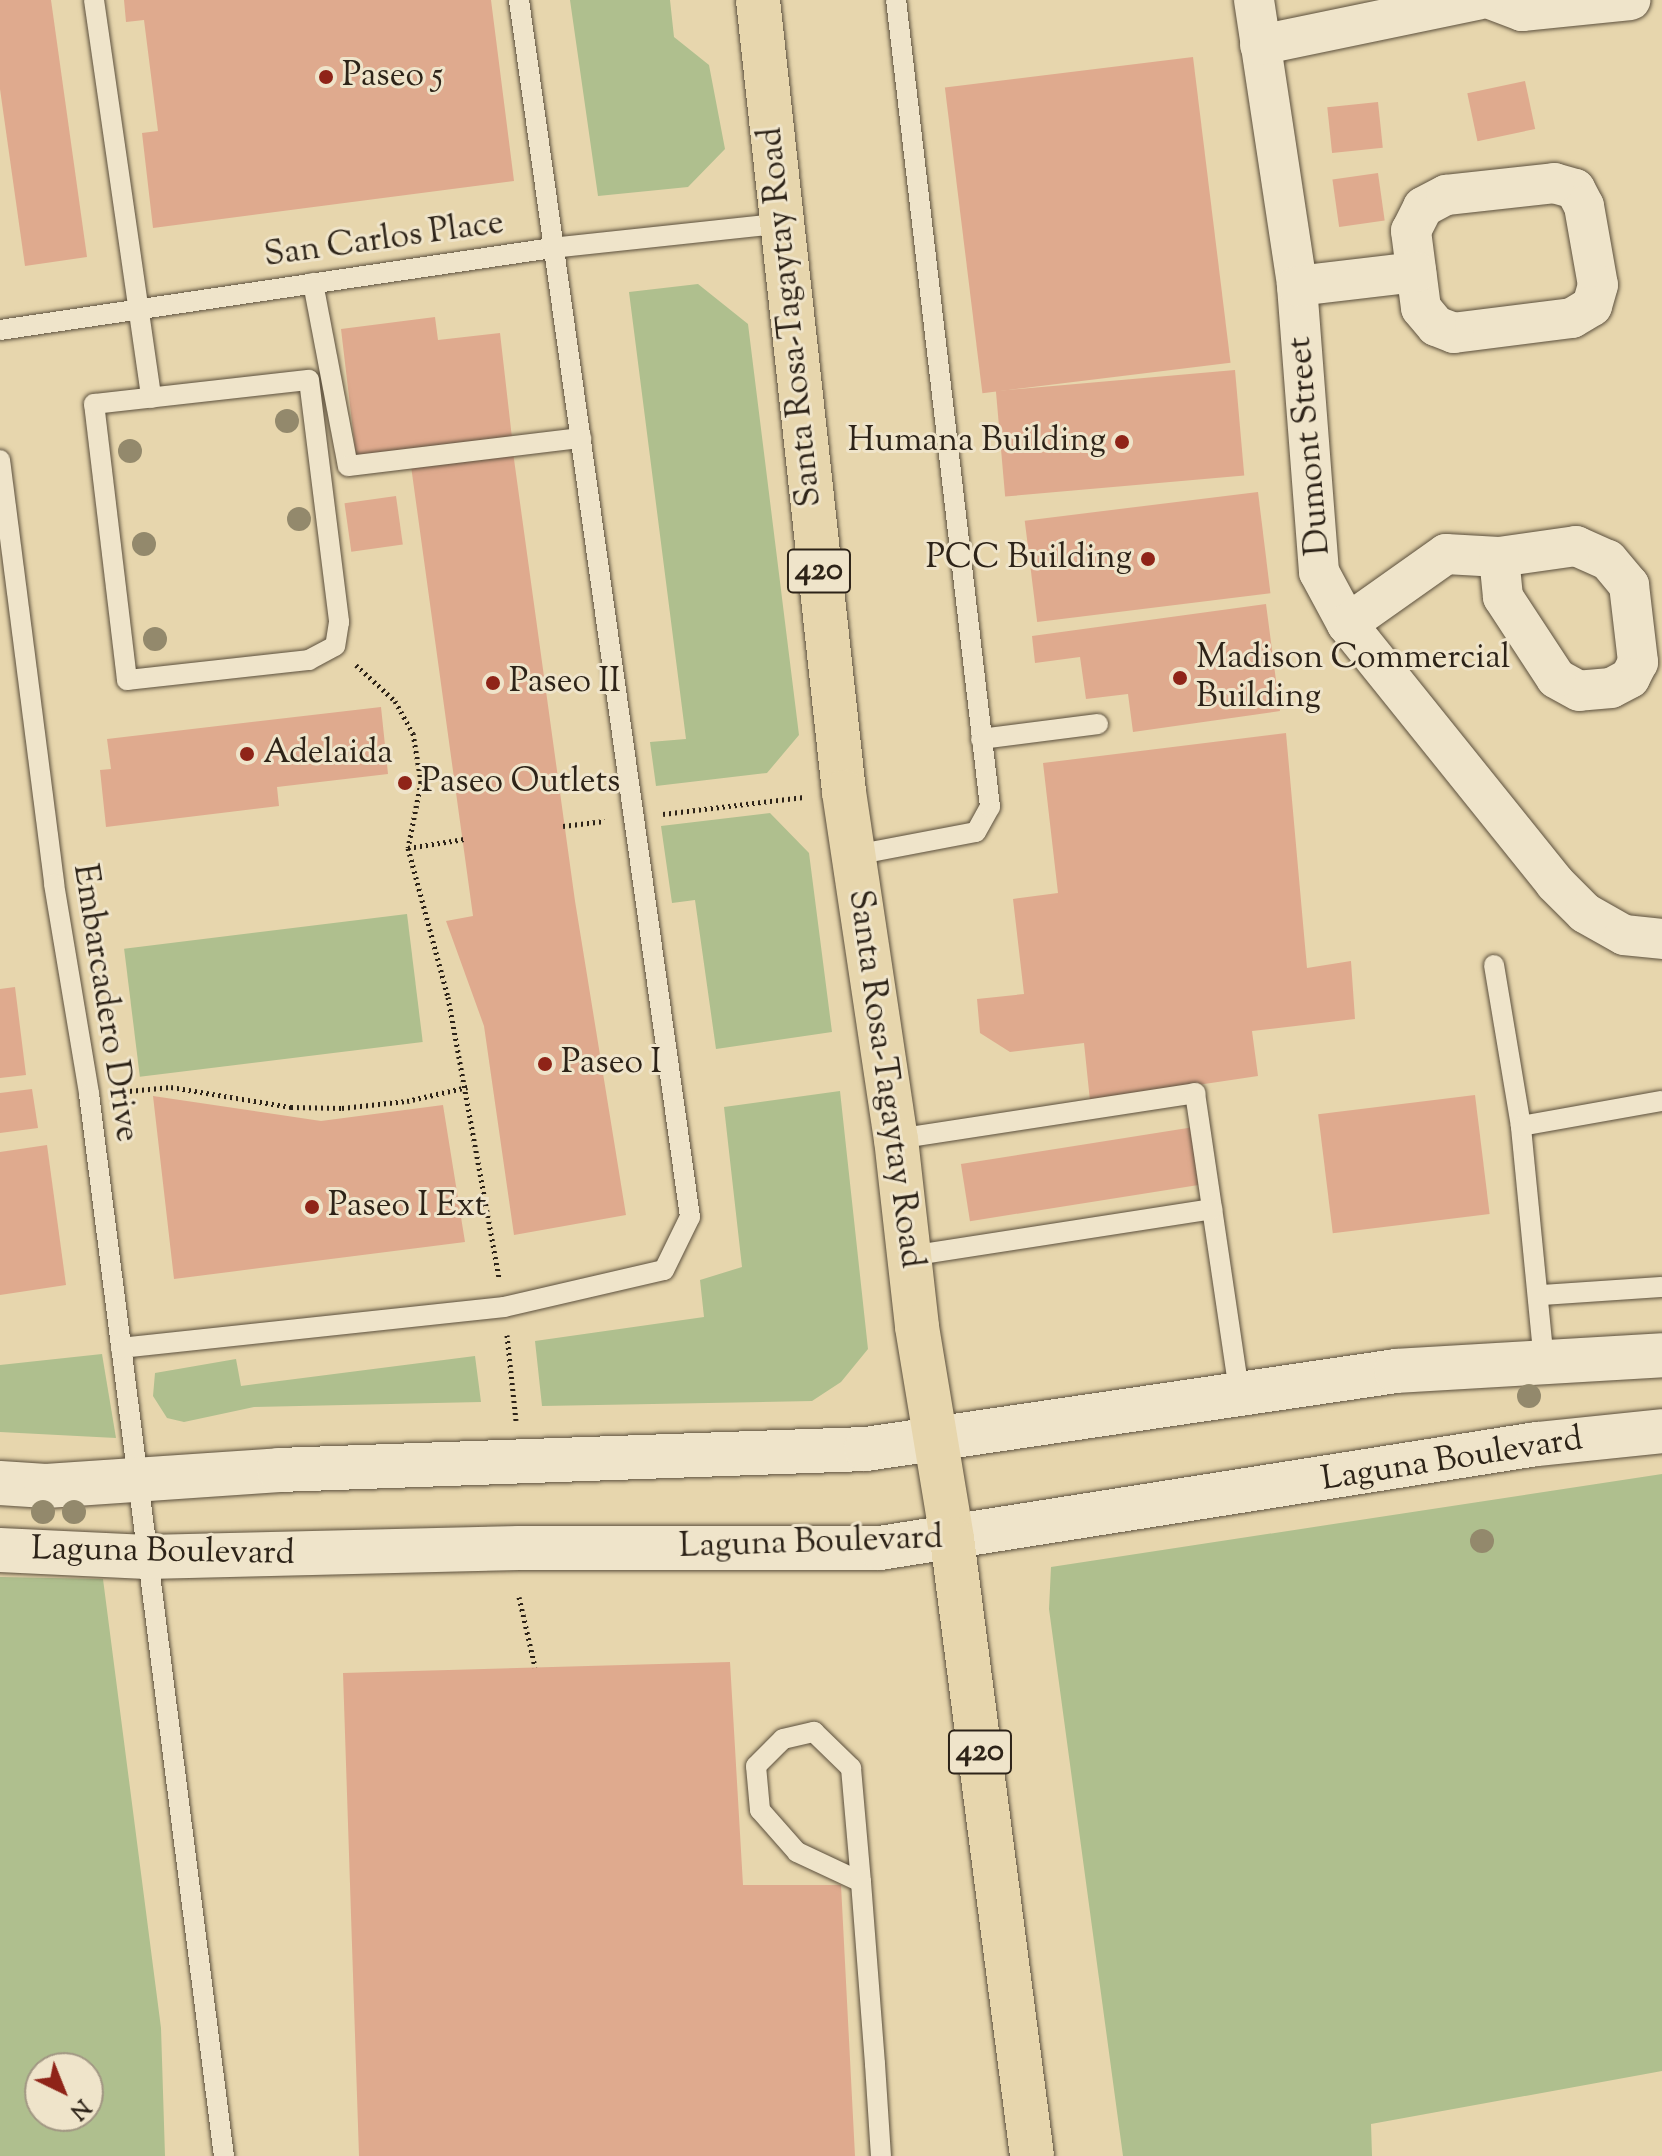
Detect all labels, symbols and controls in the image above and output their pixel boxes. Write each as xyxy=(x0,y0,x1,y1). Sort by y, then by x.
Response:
place label: Paseo 5 xyxy=(342,57,443,97)
marker: Paseo 5 xyxy=(317,68,335,86)
street label: Santa Rosa-Tagaytay Road xyxy=(751,125,831,509)
street label: San Carlos Place xyxy=(262,203,506,277)
street label: Dumont Street xyxy=(1280,335,1340,557)
place label: Humana Building xyxy=(848,422,1106,462)
marker: Humana Building xyxy=(1113,433,1131,451)
place label: PCC Building xyxy=(926,539,1132,579)
road number: 420 xyxy=(785,543,853,599)
marker: PCC Building xyxy=(1139,550,1157,568)
place label: Madison Commercial Building xyxy=(1196,638,1510,718)
place label: Paseo II xyxy=(509,663,621,703)
marker: Madison Commercial Building xyxy=(1171,669,1189,687)
marker: Paseo II xyxy=(484,674,502,692)
place label: Adelaida xyxy=(263,734,393,774)
marker: Adelaida xyxy=(238,745,256,763)
place label: Paseo Outlets xyxy=(421,763,620,803)
marker: Paseo Outlets xyxy=(396,774,414,792)
street label: Embarcadero Drive xyxy=(63,861,147,1145)
street label: Santa Rosa-Tagaytay Road xyxy=(838,887,932,1271)
place label: Paseo I xyxy=(561,1044,662,1084)
marker: Paseo I xyxy=(536,1055,554,1073)
place label: Paseo I Ext xyxy=(328,1187,486,1227)
marker: Paseo I Ext xyxy=(303,1198,321,1216)
street label: Laguna Boulevard xyxy=(1318,1419,1586,1501)
street label: Laguna Boulevard xyxy=(678,1518,944,1568)
street label: Laguna Boulevard xyxy=(31,1529,295,1575)
road number: 420 xyxy=(946,1724,1014,1780)
north arrow xyxy=(24,2052,104,2132)
text: N xyxy=(62,2090,96,2126)

